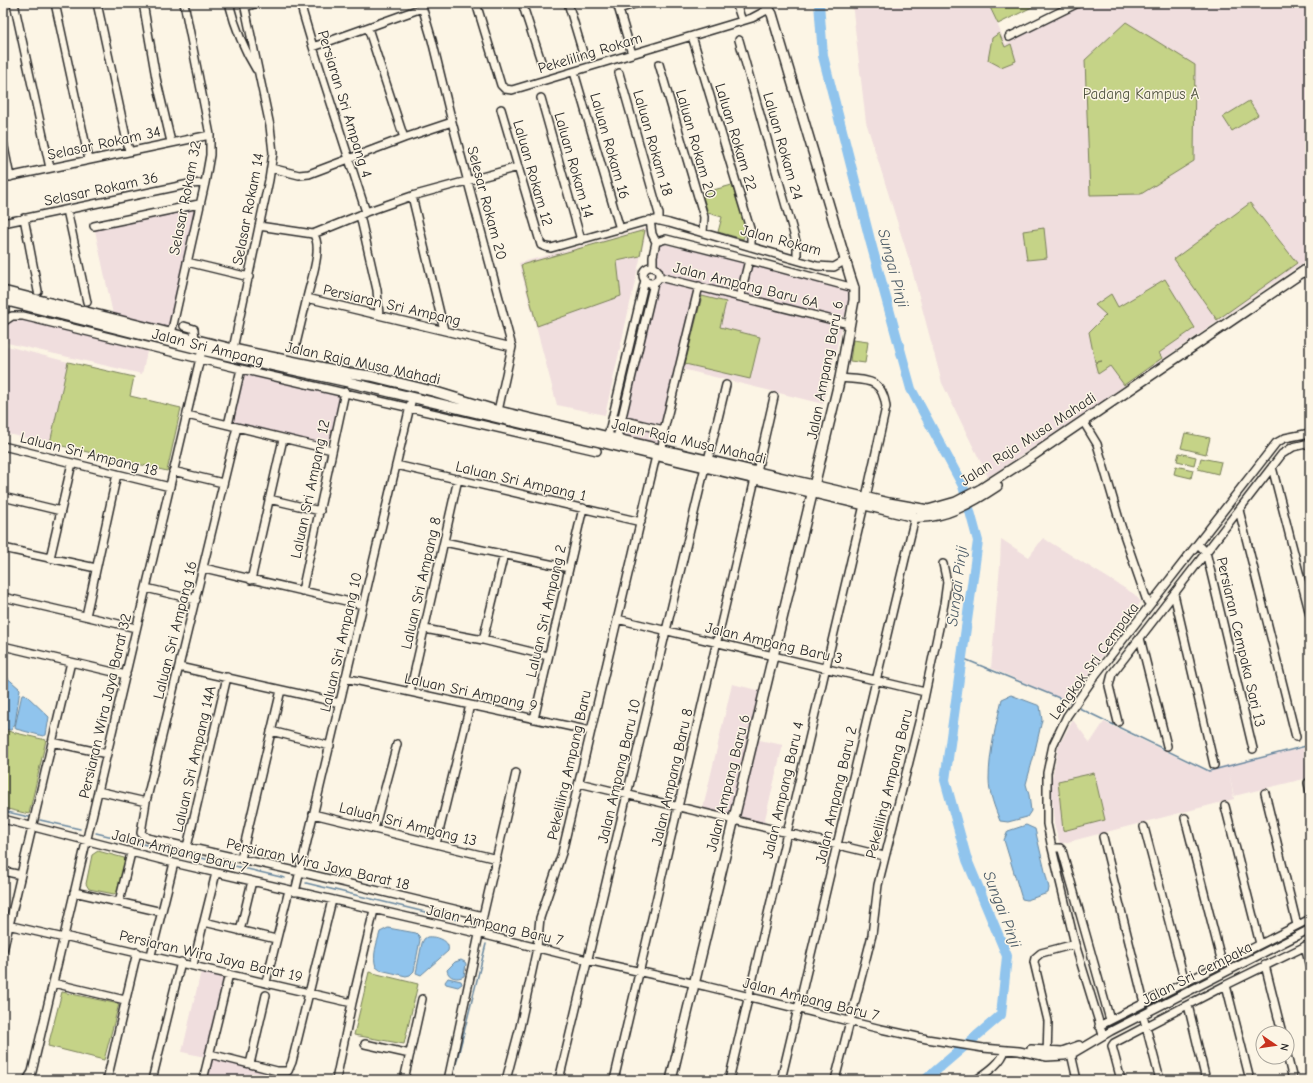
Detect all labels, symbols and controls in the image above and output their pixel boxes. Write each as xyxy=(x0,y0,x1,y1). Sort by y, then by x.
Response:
street label: Persiaran Sri Ampang 4 xyxy=(314,28,376,180)
street label: Pekeliling Rokam xyxy=(536,29,644,77)
street label: Laluan Rokam 22 xyxy=(711,81,761,193)
park label: Padang Kampus A xyxy=(1083,85,1200,103)
street label: Laluan Rokam 20 xyxy=(672,87,720,201)
street label: Laluan Rokam 18 xyxy=(629,88,677,198)
street label: Laluan Rokam 24 xyxy=(759,90,807,202)
street label: Laluan Rokam 16 xyxy=(586,91,634,201)
street label: Laluan Rokam 14 xyxy=(550,110,598,220)
street label: Laluan Rokam 12 xyxy=(509,118,557,228)
street label: Selasar Rokam 34 xyxy=(46,122,162,164)
street label: Selasar Rokam 32 xyxy=(165,139,205,257)
street label: Selesar Rokam 20 xyxy=(463,144,511,262)
street label: Selasar Rokam 14 xyxy=(228,151,268,267)
street label: Selasar Rokam 36 xyxy=(42,168,160,210)
street label: Jalan Rokam xyxy=(739,221,823,259)
water label: Sungai Pinji xyxy=(874,227,912,310)
street label: Jalan Ampang Baru 6A xyxy=(671,258,821,312)
street label: Persiaran Sri Ampang xyxy=(321,280,463,330)
street label: Jalan Ampang Baru 6 xyxy=(803,299,847,441)
street label: Jalan Sri Ampang xyxy=(150,324,266,370)
street label: Jalan Raja Musa Mahadi xyxy=(284,338,442,388)
street label: Jalan Raja Musa Mahadi xyxy=(957,388,1099,490)
street label: Jalan Raja Musa Mahadi xyxy=(610,414,768,468)
street label: Laluan Sri Ampang 12 xyxy=(286,418,334,560)
street label: Laluan Sri Ampang 18 xyxy=(18,428,160,480)
street label: Laluan Sri Ampang 1 xyxy=(454,457,588,505)
street label: Laluan Sri Ampang 8 xyxy=(397,515,445,651)
street label: Laluan Sri Ampang 2 xyxy=(522,543,570,679)
water label: Sungai Pinji xyxy=(943,545,971,627)
street label: Persiaran Cempaka Sari 13 xyxy=(1213,555,1269,729)
street label: Laluan Sri Ampang 16 xyxy=(149,559,201,701)
street label: Laluan Sri Ampang 10 xyxy=(316,570,366,714)
street label: Lengkok Sri Cempaka xyxy=(1045,599,1143,723)
street label: Persiaran Wira Jaya Barat 32 xyxy=(75,612,135,800)
street label: Jalan Ampang Baru 3 xyxy=(704,618,844,668)
street label: Laluan Sri Ampang 9 xyxy=(403,669,539,715)
street label: Laluan Sri Ampang 14A xyxy=(168,684,220,834)
street label: Pekeliling Ampang Baru xyxy=(543,688,595,842)
street label: Jalan Ampang Baru 10 xyxy=(594,697,644,845)
street label: Jalan Ampang Baru 8 xyxy=(647,707,697,847)
street label: Pekeliling Ampang Baru xyxy=(862,708,916,860)
street label: Jalan Ampang Baru 6 xyxy=(702,713,754,853)
street label: Jalan Ampang Baru 4 xyxy=(758,720,808,860)
street label: Jalan Ampang Baru 2 xyxy=(811,725,861,865)
street label: Laluan Sri Ampang 13 xyxy=(337,798,479,850)
street label: Jalan Ampang Baru 7 xyxy=(110,825,250,877)
street label: Persiaran Wira Jaya Barat 18 xyxy=(225,834,411,894)
water label: Sungai Pinji xyxy=(979,868,1025,951)
street label: Jalan Ampang Baru 7 xyxy=(425,901,565,949)
street label: Persiaran Wira Jaya Barat 19 xyxy=(118,926,304,986)
street label: Jalan Sri Cempaka xyxy=(1139,937,1255,1009)
street label: Jalan Ampang Baru 7 xyxy=(741,973,881,1025)
north arrow xyxy=(1255,1025,1295,1065)
text: N xyxy=(1277,1042,1291,1052)

